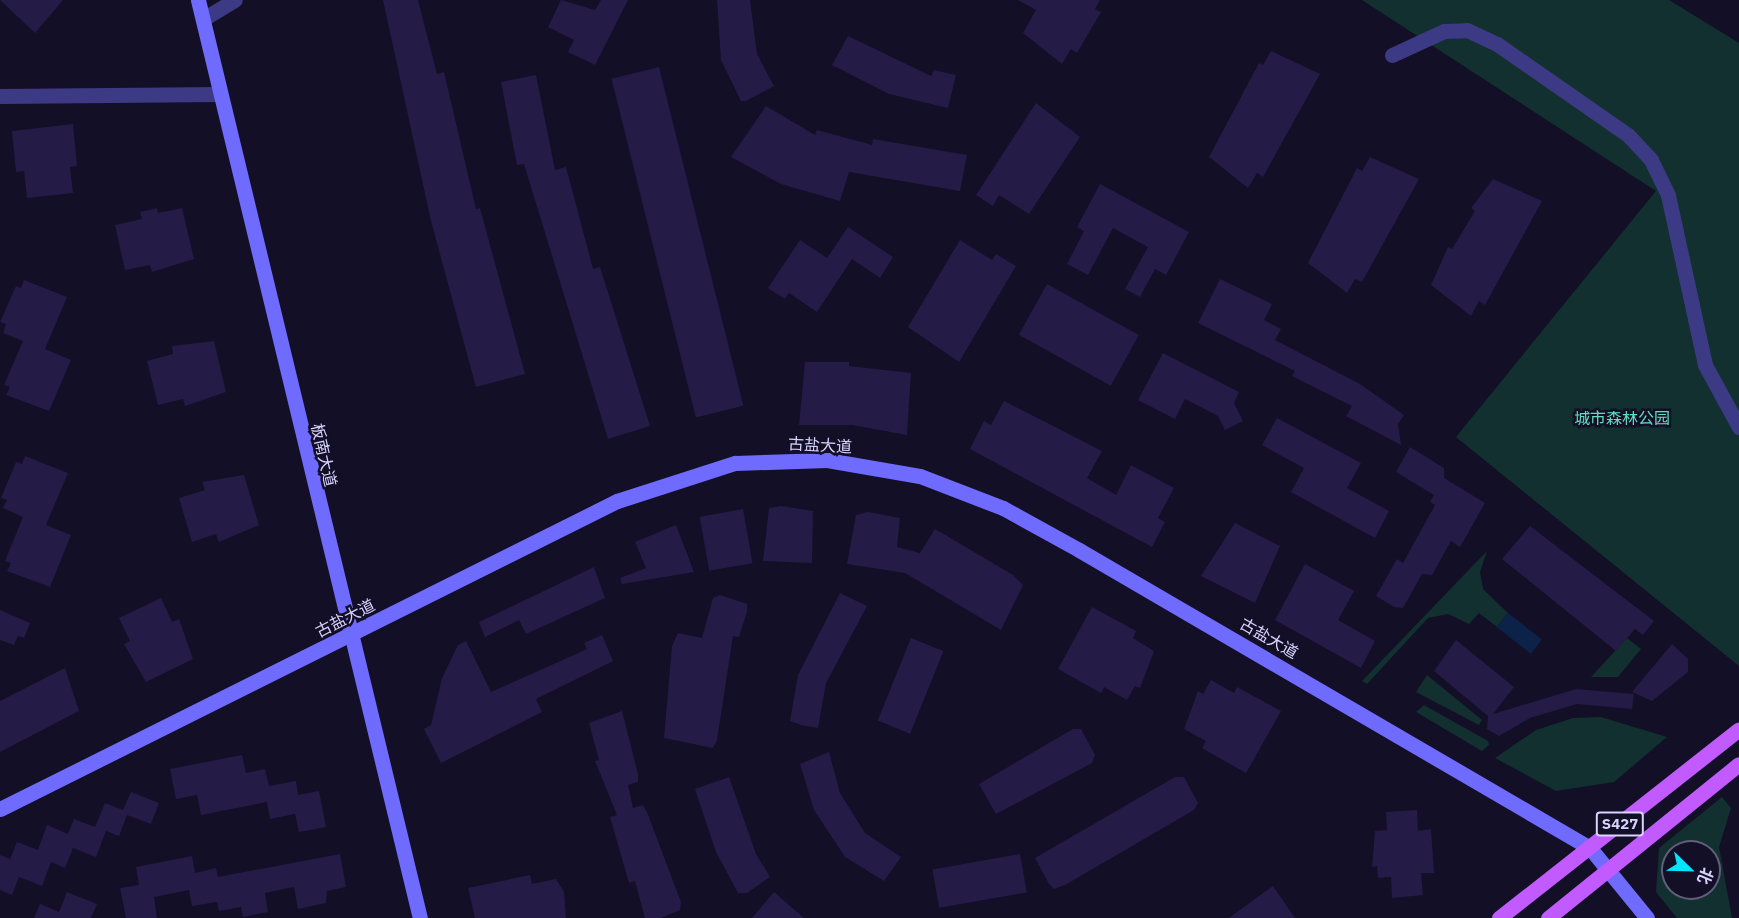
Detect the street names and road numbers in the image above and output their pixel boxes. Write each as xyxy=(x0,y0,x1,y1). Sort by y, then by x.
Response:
street label: 板南大道 xyxy=(307,422,341,488)
street label: 古盐大道 xyxy=(788,434,852,456)
street label: 古盐大道 xyxy=(312,595,378,641)
street label: 古盐大道 xyxy=(1236,614,1302,662)
road number: S427 xyxy=(1594,812,1646,836)

